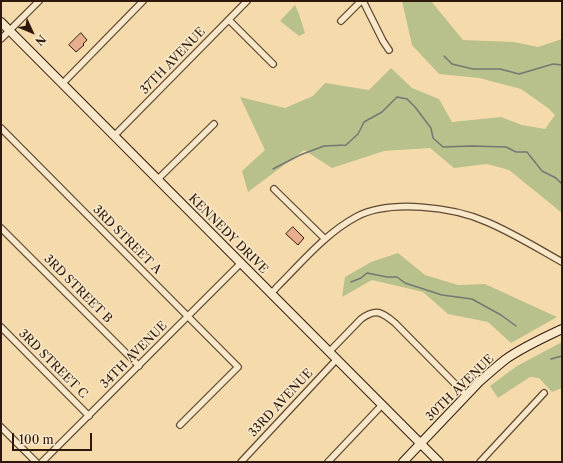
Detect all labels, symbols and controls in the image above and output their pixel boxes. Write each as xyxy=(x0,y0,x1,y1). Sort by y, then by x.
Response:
north arrow xyxy=(12,12,52,52)
street label: 37TH AVENUE xyxy=(138,25,208,97)
text: N xyxy=(32,32,49,49)
street label: KENNEDY DRIVE xyxy=(185,191,271,277)
street label: 3RD STREET A xyxy=(90,203,164,277)
street label: 3RD STREET B xyxy=(41,252,115,326)
street label: 34TH AVENUE xyxy=(98,319,170,391)
street label: 3RD STREET C xyxy=(16,327,90,401)
street label: 30TH AVENUE xyxy=(423,352,497,424)
street label: 33RD AVENUE xyxy=(246,366,316,440)
scale bar xyxy=(14,425,94,451)
text: 100 m xyxy=(19,432,54,447)

